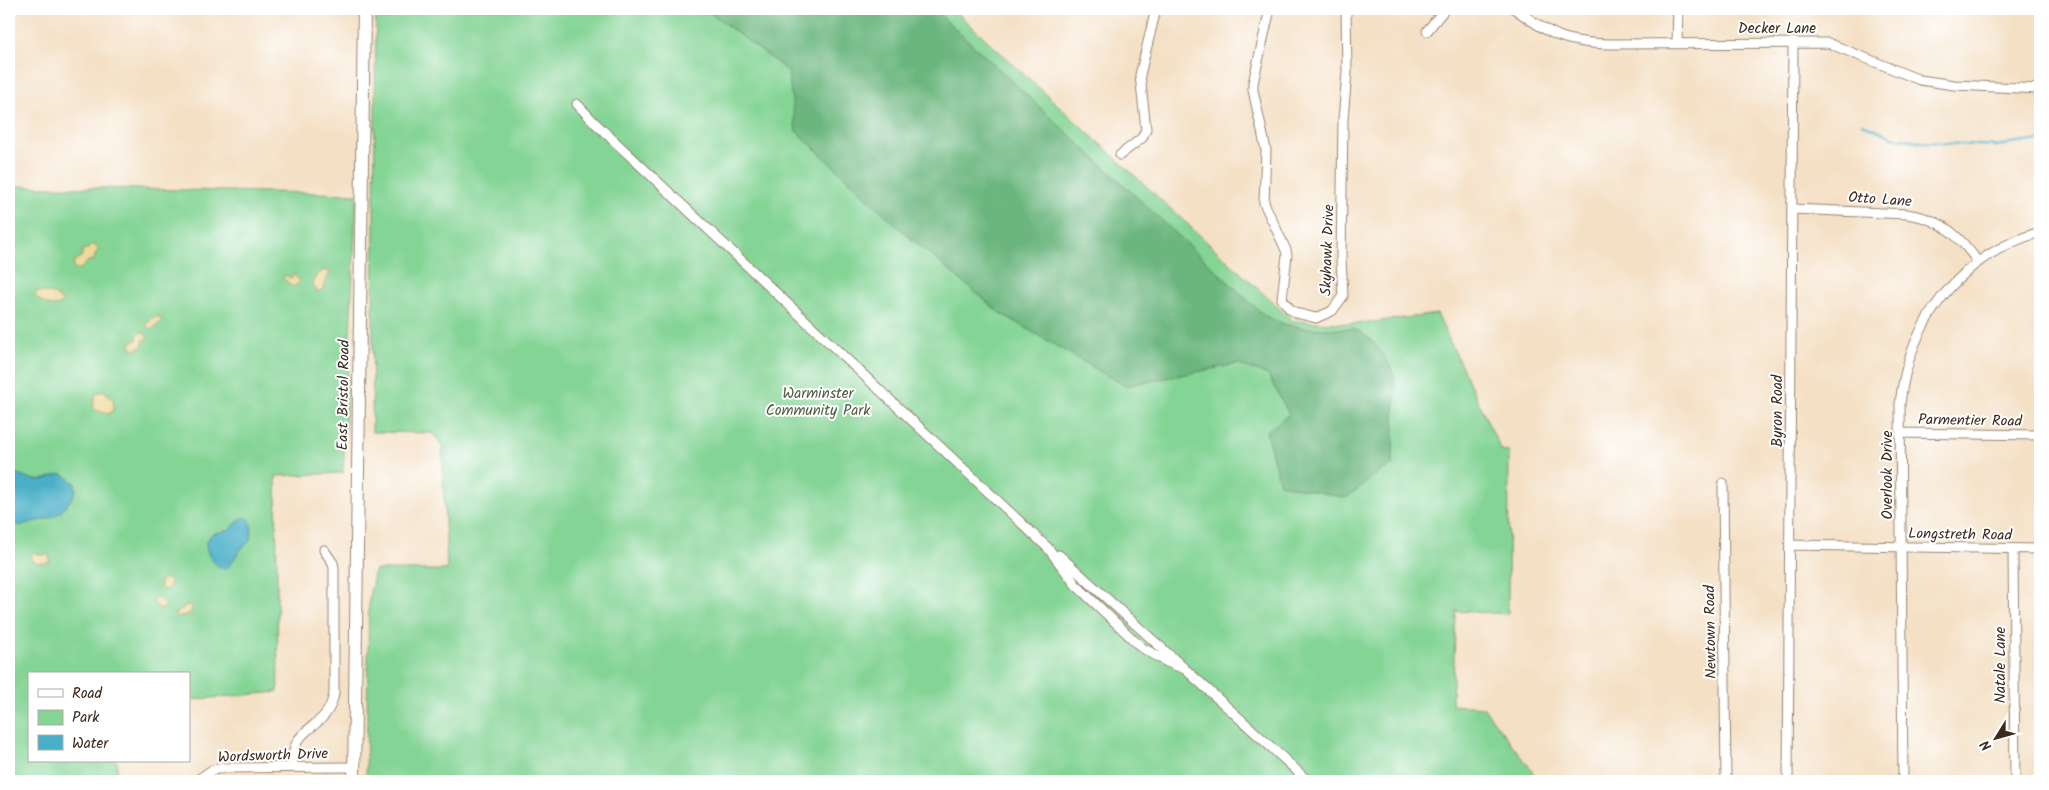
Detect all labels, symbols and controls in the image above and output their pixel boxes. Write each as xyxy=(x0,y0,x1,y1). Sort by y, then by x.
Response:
street label: Decker Lane xyxy=(1738,17,1816,41)
street label: Otto Lane xyxy=(1847,186,1913,214)
street label: Skyhawk Drive xyxy=(1314,204,1342,296)
street label: East Bristol Road xyxy=(331,339,357,451)
street label: Byron Road xyxy=(1766,374,1790,447)
park label: Warminster Community Park xyxy=(766,382,871,423)
street label: Parmentier Road xyxy=(1918,408,2023,434)
street label: Overlook Drive xyxy=(1876,430,1900,519)
street label: Longstreth Road xyxy=(1908,522,2013,548)
street label: Newtown Road xyxy=(1698,584,1724,679)
street label: Natale Lane xyxy=(1989,627,2013,703)
legend xyxy=(28,672,190,762)
text: Road xyxy=(72,682,103,706)
text: Park xyxy=(72,706,100,730)
north arrow xyxy=(1972,712,2022,762)
text: Water xyxy=(72,732,109,756)
text: N xyxy=(1975,735,1998,755)
street label: Wordsworth Drive xyxy=(217,742,329,770)

